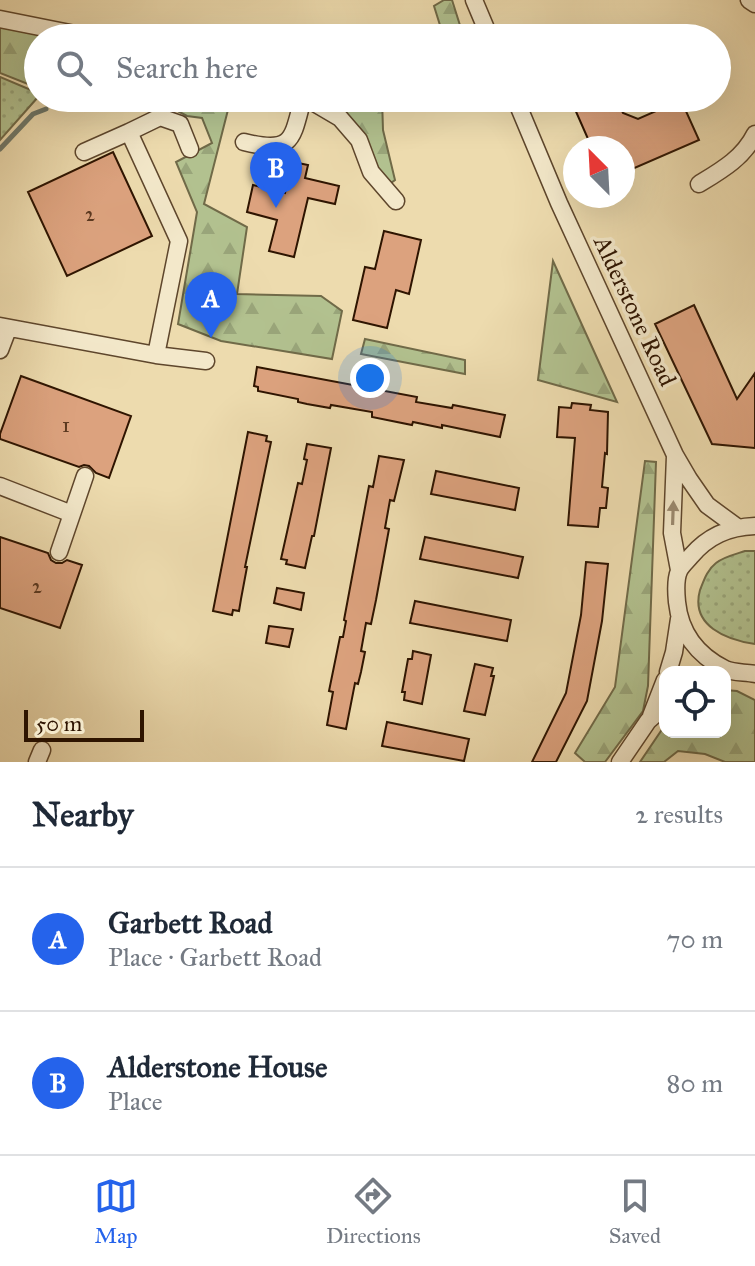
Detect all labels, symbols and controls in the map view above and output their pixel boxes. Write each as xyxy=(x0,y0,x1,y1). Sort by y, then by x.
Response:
search box xyxy=(24,24,731,112)
icon: search xyxy=(52,46,96,90)
text: Search here xyxy=(116,50,258,86)
north arrow xyxy=(563,136,635,208)
pin: B xyxy=(250,142,302,208)
house number: 2 xyxy=(85,202,95,226)
street label: Alderstone Road xyxy=(587,230,683,391)
pin: A xyxy=(185,272,237,338)
your location xyxy=(350,358,390,398)
house number: 1 xyxy=(62,413,70,437)
one-way arrow xyxy=(666,500,679,525)
house number: 2 xyxy=(32,574,42,598)
map controls xyxy=(659,666,731,738)
button: locate xyxy=(659,666,731,738)
scale bar xyxy=(24,706,144,742)
text: 50 m xyxy=(36,710,82,737)
text: Nearby xyxy=(32,794,134,835)
text: 2 results xyxy=(635,798,723,830)
text: Garbett Road xyxy=(108,905,273,941)
text: A xyxy=(49,923,67,955)
text: 70 m xyxy=(667,923,723,955)
text: Place · Garbett Road xyxy=(108,941,322,973)
text: Alderstone House xyxy=(108,1049,327,1085)
text: B xyxy=(49,1067,67,1099)
text: 80 m xyxy=(667,1067,723,1099)
text: Place xyxy=(108,1085,163,1117)
tab: Map xyxy=(94,1174,138,1249)
tab: Directions xyxy=(326,1174,421,1249)
tab: Saved xyxy=(609,1174,661,1249)

